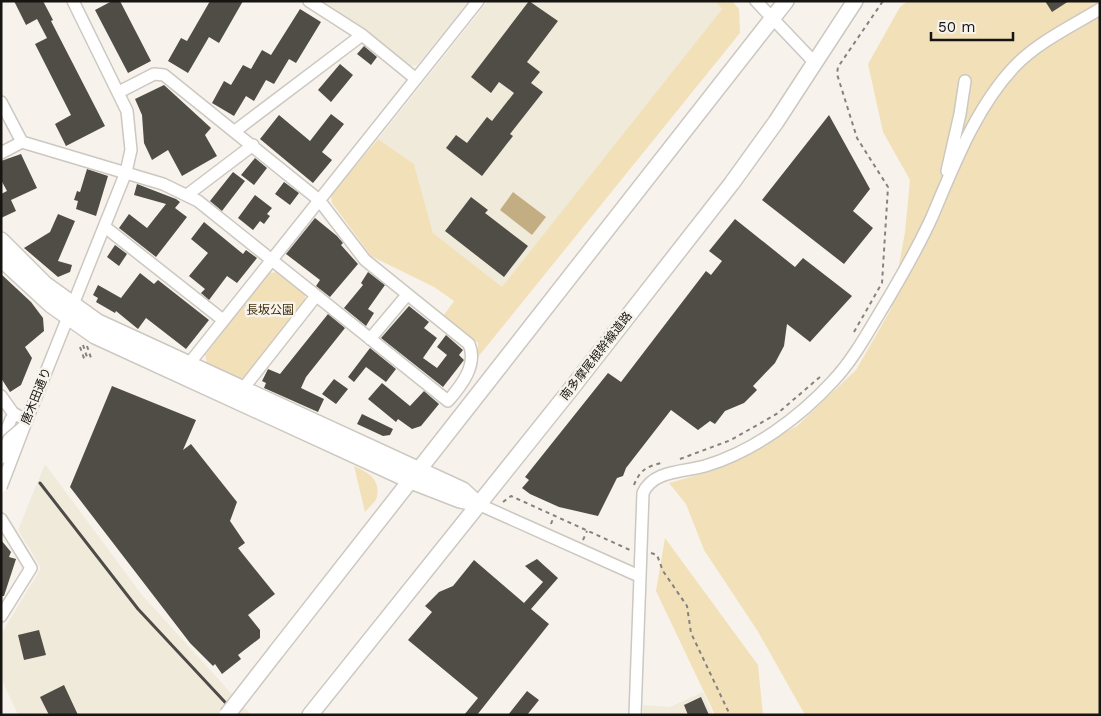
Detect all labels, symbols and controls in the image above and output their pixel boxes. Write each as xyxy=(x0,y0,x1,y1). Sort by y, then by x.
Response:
scale bar xyxy=(931,10,1014,42)
text: 50 m xyxy=(938,18,975,36)
park label: 長坂公園 xyxy=(246,303,294,317)
street label: 南多摩尾根幹線道路 xyxy=(557,309,635,403)
street label: 唐木田通り xyxy=(18,366,54,426)

